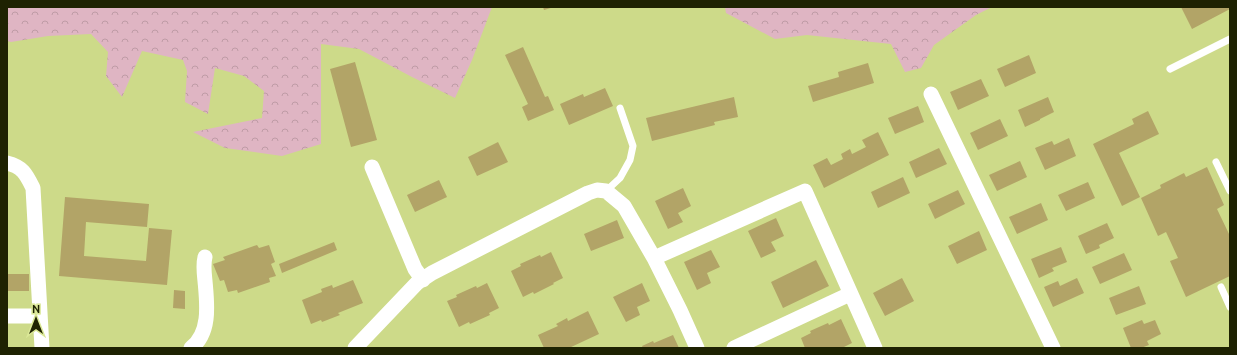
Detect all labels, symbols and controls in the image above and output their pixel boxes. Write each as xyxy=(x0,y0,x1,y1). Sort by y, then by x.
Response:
north arrow xyxy=(16,299,56,339)
text: N xyxy=(32,303,40,315)

